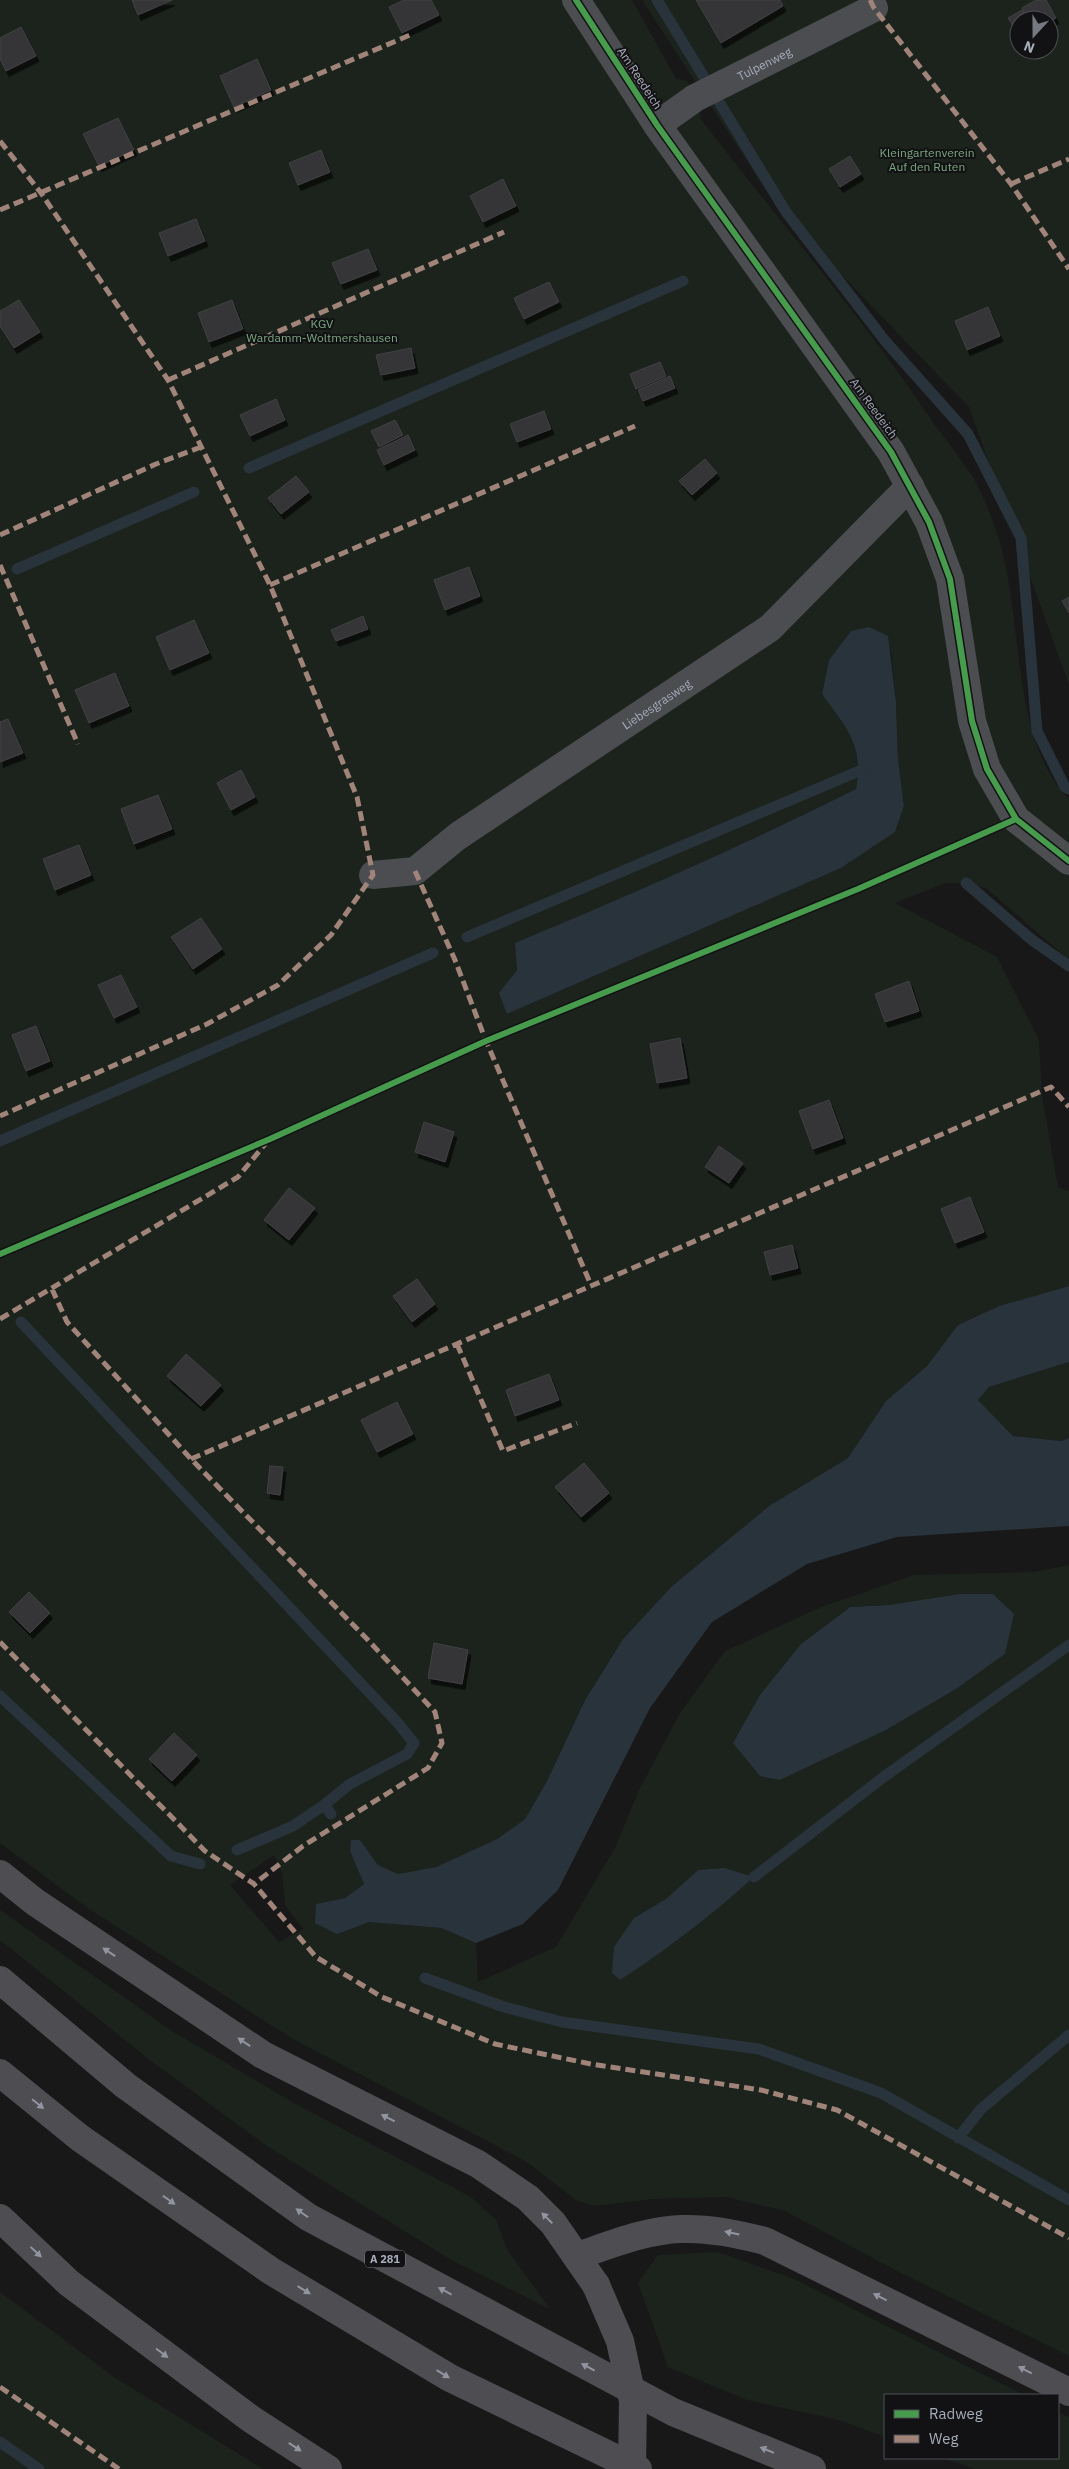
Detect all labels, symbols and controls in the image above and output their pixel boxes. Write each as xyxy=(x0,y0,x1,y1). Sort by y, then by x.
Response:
north arrow xyxy=(1009,10,1059,60)
text: N xyxy=(1021,37,1037,57)
street label: Tulpenweg xyxy=(735,43,794,83)
street label: Am Reedeich xyxy=(614,44,666,112)
park label: Kleingartenverein Auf den Ruten xyxy=(879,145,975,174)
park label: KGV Wardamm-Woltmershausen xyxy=(246,316,398,345)
street label: Am Reedeich xyxy=(847,375,901,441)
street label: Liebesgrasweg xyxy=(619,675,694,732)
one-way arrow xyxy=(103,1947,116,1956)
one-way arrow xyxy=(237,2037,251,2047)
one-way arrow xyxy=(31,2099,45,2109)
one-way arrow xyxy=(381,2114,395,2122)
one-way arrow xyxy=(162,2195,176,2205)
one-way arrow xyxy=(296,2208,309,2218)
one-way arrow xyxy=(541,2212,553,2224)
one-way arrow xyxy=(724,2229,739,2237)
one-way arrow xyxy=(29,2246,41,2258)
road number: A 281 xyxy=(365,2250,405,2268)
one-way arrow xyxy=(297,2286,310,2295)
one-way arrow xyxy=(438,2287,452,2295)
one-way arrow xyxy=(873,2293,887,2301)
one-way arrow xyxy=(155,2348,169,2358)
one-way arrow xyxy=(581,2363,596,2371)
one-way arrow xyxy=(1018,2366,1033,2374)
one-way arrow xyxy=(437,2369,450,2378)
legend xyxy=(884,2394,1059,2459)
text: Radweg xyxy=(929,2404,983,2423)
text: Weg xyxy=(929,2429,958,2448)
one-way arrow xyxy=(288,2443,301,2452)
one-way arrow xyxy=(760,2446,774,2454)

